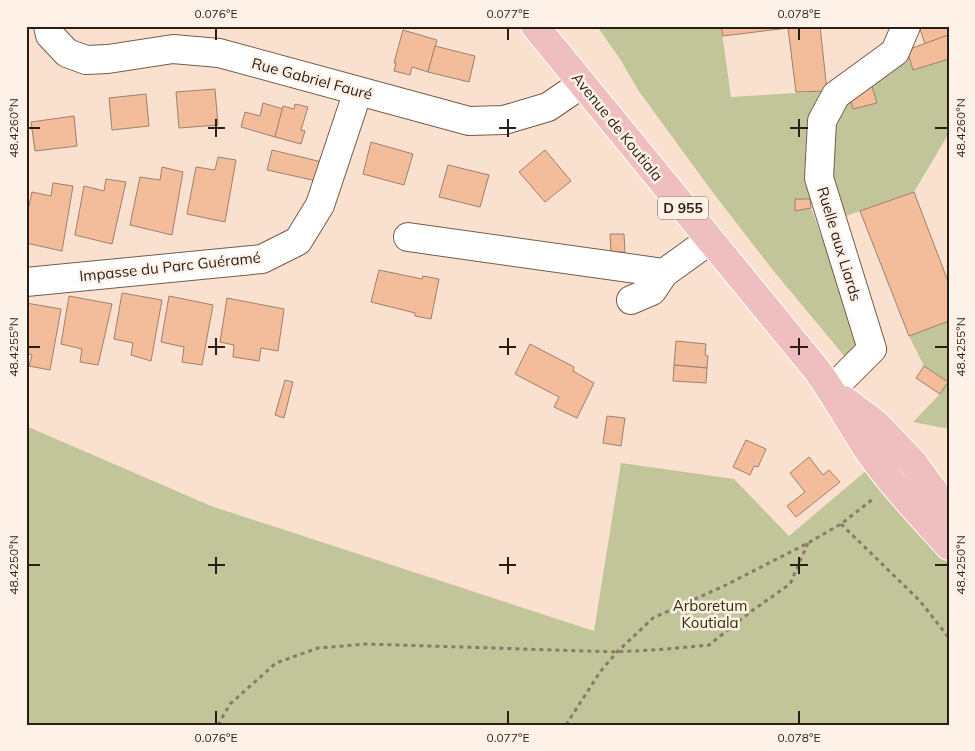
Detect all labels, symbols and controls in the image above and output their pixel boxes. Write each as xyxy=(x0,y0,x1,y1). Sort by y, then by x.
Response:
text: 0.076°E xyxy=(194,6,238,21)
text: 0.077°E xyxy=(486,6,530,21)
text: 0.078°E xyxy=(777,6,821,21)
street label: Rue Gabriel Fauré xyxy=(250,53,374,104)
street label: Avenue de Koutiala xyxy=(568,69,667,185)
text: 48.4260°N xyxy=(6,98,21,158)
text: 48.4260°N xyxy=(953,98,968,158)
street label: Ruelle aux Liards xyxy=(813,184,866,303)
road number: D 955 xyxy=(658,197,708,220)
street label: Impasse du Parc Guéramé xyxy=(78,248,262,285)
text: 48.4255°N xyxy=(6,317,21,377)
text: 48.4255°N xyxy=(953,317,968,377)
text: 48.4250°N xyxy=(6,535,21,595)
text: 48.4250°N xyxy=(953,535,968,595)
park label: Arboretum Koutiala xyxy=(673,596,747,632)
text: 0.076°E xyxy=(194,730,238,745)
text: 0.077°E xyxy=(486,730,530,745)
text: 0.078°E xyxy=(777,730,821,745)

